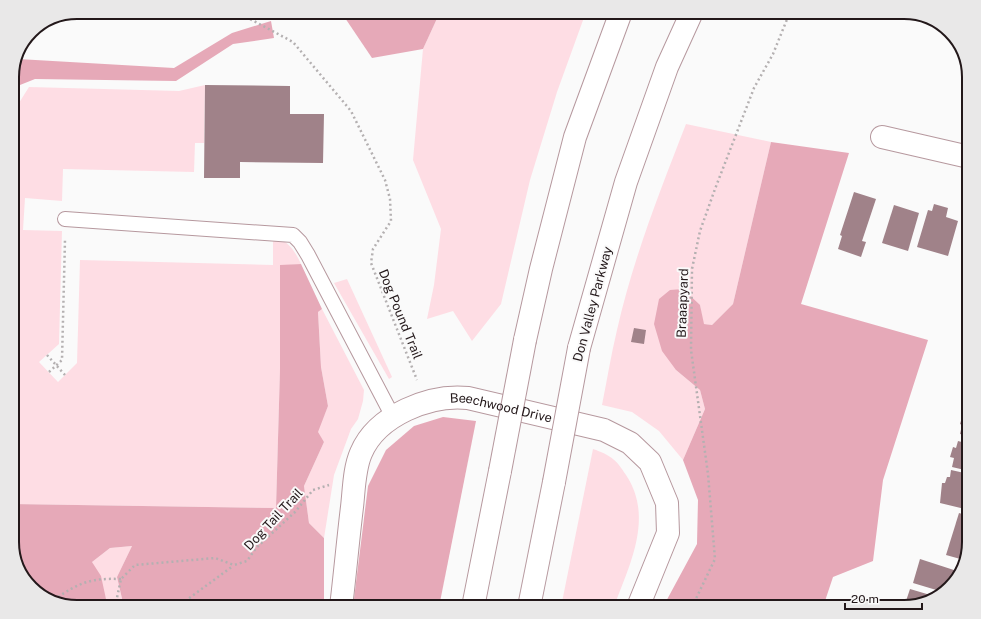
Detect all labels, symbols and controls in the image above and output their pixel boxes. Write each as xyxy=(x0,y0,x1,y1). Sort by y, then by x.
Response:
street label: Don Valley Parkway xyxy=(570,245,615,363)
street label: Dog Pound Trail xyxy=(376,267,425,361)
street label: Braaapyard xyxy=(674,268,691,338)
street label: Beechwood Drive xyxy=(449,390,554,426)
street label: Dog Tail Trail xyxy=(241,485,306,553)
scale bar xyxy=(845,585,922,611)
text: 20 m xyxy=(851,592,879,606)

